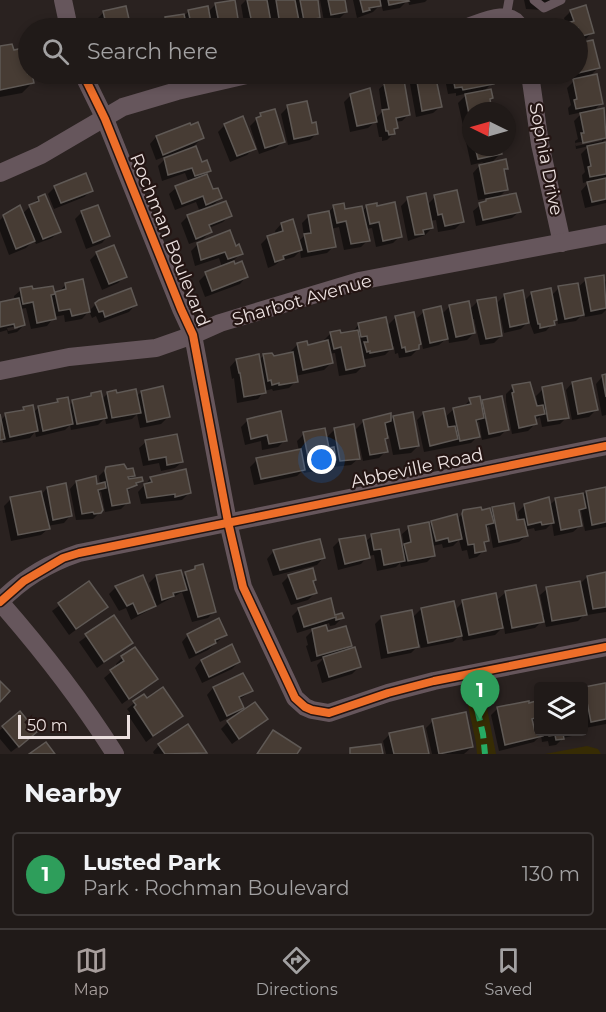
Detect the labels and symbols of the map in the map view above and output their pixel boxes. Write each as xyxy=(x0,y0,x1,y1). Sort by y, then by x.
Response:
street label: Sophia Drive xyxy=(524,101,568,217)
north arrow xyxy=(462,102,516,156)
street label: Rochman Boulevard xyxy=(125,150,215,330)
street label: Sharbot Avenue xyxy=(230,269,375,330)
street label: Abbeville Road xyxy=(349,443,485,493)
your location xyxy=(307,445,336,474)
pin: 1 xyxy=(460,670,500,720)
scale bar xyxy=(18,712,130,740)

